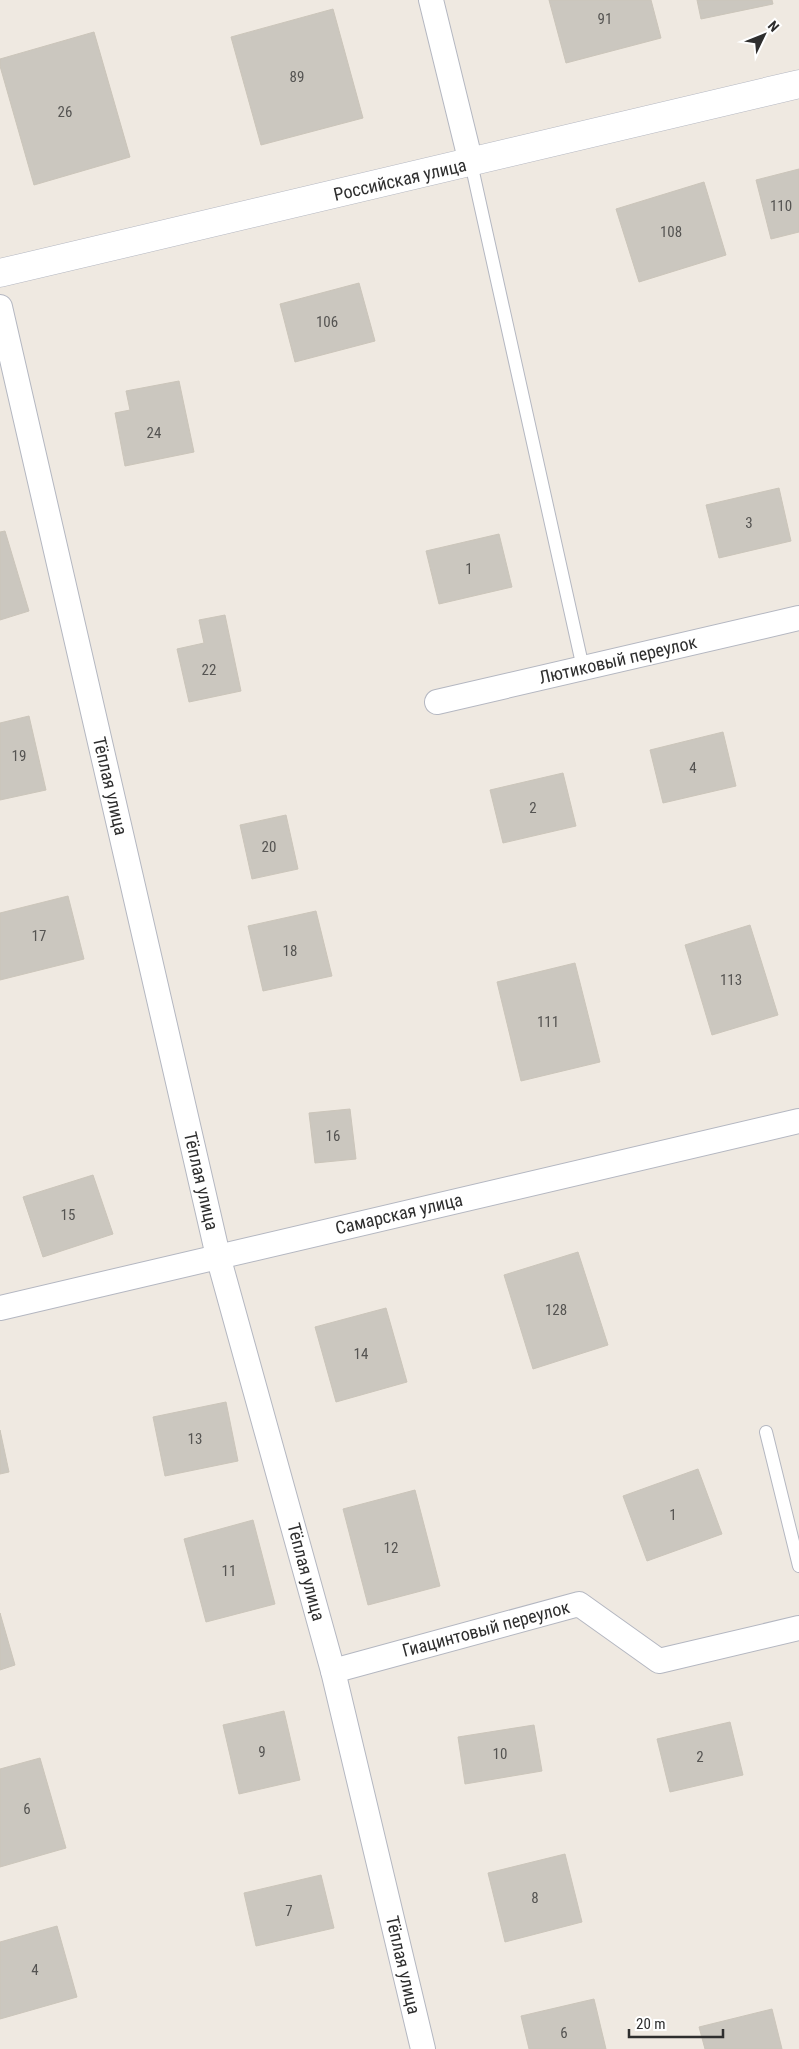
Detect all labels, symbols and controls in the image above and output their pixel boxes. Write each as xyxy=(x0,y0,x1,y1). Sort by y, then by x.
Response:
house number: 91 xyxy=(598,10,612,28)
north arrow xyxy=(739,10,789,60)
text: N xyxy=(765,18,782,35)
house number: 89 xyxy=(290,68,304,86)
house number: 26 xyxy=(58,103,72,121)
street label: Российская улица xyxy=(331,154,468,205)
house number: 110 xyxy=(770,197,792,215)
house number: 108 xyxy=(660,223,682,241)
house number: 106 xyxy=(316,313,338,331)
house number: 24 xyxy=(147,424,161,442)
house number: 3 xyxy=(745,514,753,532)
house number: 1 xyxy=(465,560,473,578)
street label: Лютиковый переулок xyxy=(537,631,699,688)
house number: 22 xyxy=(202,661,216,679)
street label: Тёплая улица xyxy=(89,735,132,837)
house number: 19 xyxy=(12,747,26,765)
house number: 4 xyxy=(689,759,697,777)
house number: 2 xyxy=(529,799,537,817)
house number: 20 xyxy=(262,838,276,856)
house number: 17 xyxy=(32,927,46,945)
house number: 18 xyxy=(283,942,297,960)
house number: 113 xyxy=(720,971,742,989)
house number: 111 xyxy=(537,1013,559,1031)
house number: 16 xyxy=(326,1127,340,1145)
street label: Тёплая улица xyxy=(180,1130,223,1232)
street label: Самарская улица xyxy=(333,1189,465,1238)
house number: 15 xyxy=(61,1206,75,1224)
house number: 128 xyxy=(545,1301,567,1319)
house number: 14 xyxy=(354,1345,368,1363)
house number: 13 xyxy=(188,1430,202,1448)
house number: 1 xyxy=(669,1506,677,1524)
street label: Тёплая улица xyxy=(283,1521,330,1623)
house number: 12 xyxy=(384,1539,398,1557)
house number: 11 xyxy=(222,1562,236,1580)
street label: Гиацинтовый переулок xyxy=(400,1596,572,1661)
house number: 9 xyxy=(258,1743,266,1761)
house number: 10 xyxy=(493,1745,507,1763)
house number: 2 xyxy=(696,1748,704,1766)
house number: 6 xyxy=(23,1800,31,1818)
house number: 8 xyxy=(531,1889,539,1907)
house number: 7 xyxy=(285,1902,293,1920)
street label: Тёплая улица xyxy=(382,1914,425,2016)
house number: 4 xyxy=(31,1961,39,1979)
scale bar xyxy=(629,2006,723,2038)
text: 20 m xyxy=(636,2015,666,2033)
house number: 6 xyxy=(560,2024,568,2042)

